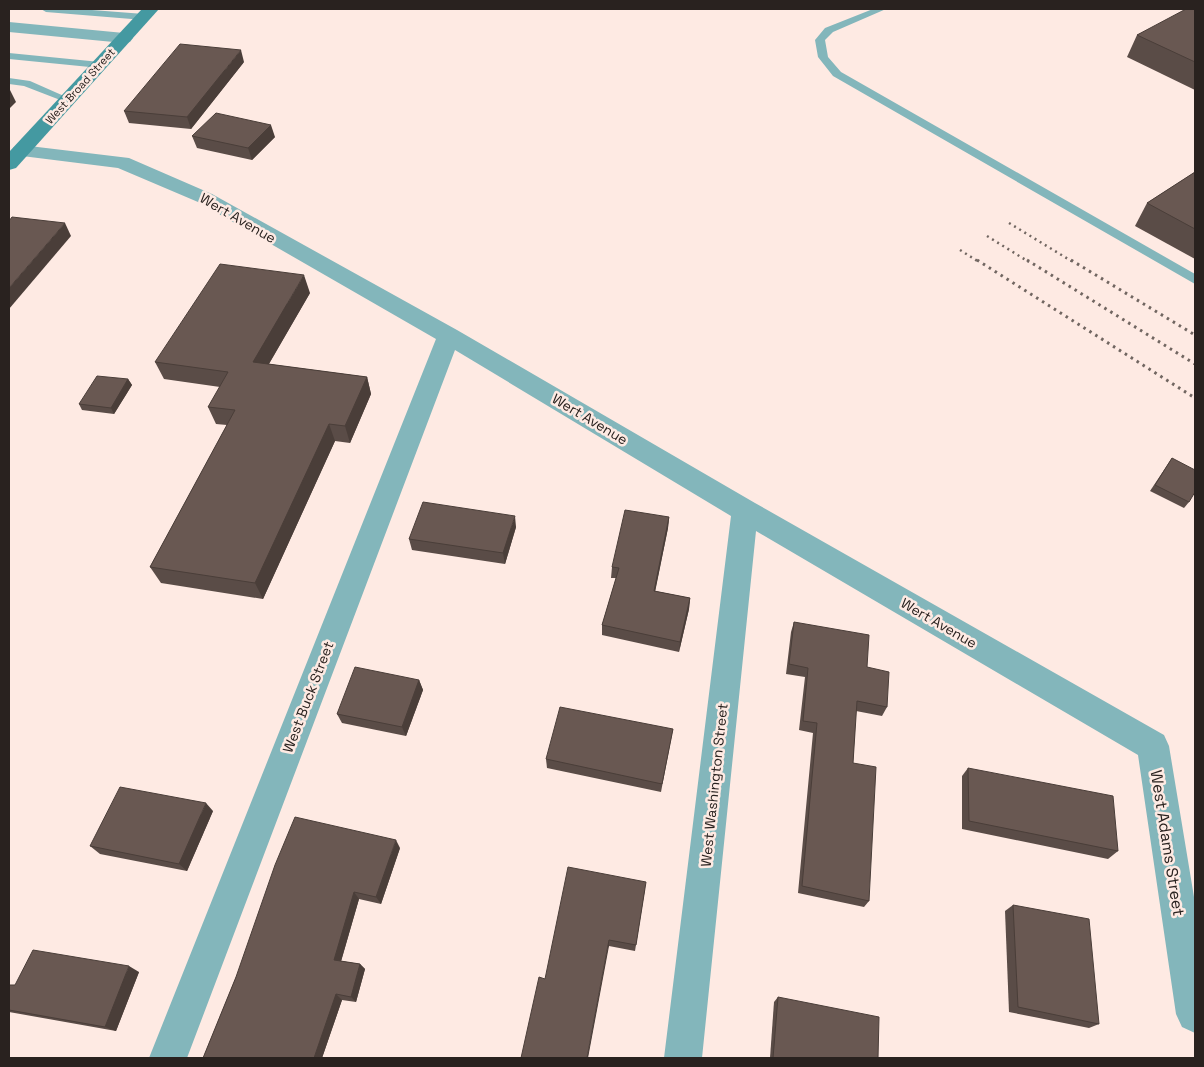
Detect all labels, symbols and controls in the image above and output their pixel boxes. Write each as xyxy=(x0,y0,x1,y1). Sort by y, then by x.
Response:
street label: West Broad Street xyxy=(42,45,118,127)
street label: Wert Avenue xyxy=(197,189,279,247)
street label: Wert Avenue xyxy=(549,389,631,449)
street label: Wert Avenue xyxy=(898,594,980,652)
street label: West Buck Street xyxy=(279,639,337,755)
street label: West Washington Street xyxy=(696,702,732,868)
street label: West Adams Street xyxy=(1146,769,1189,918)

